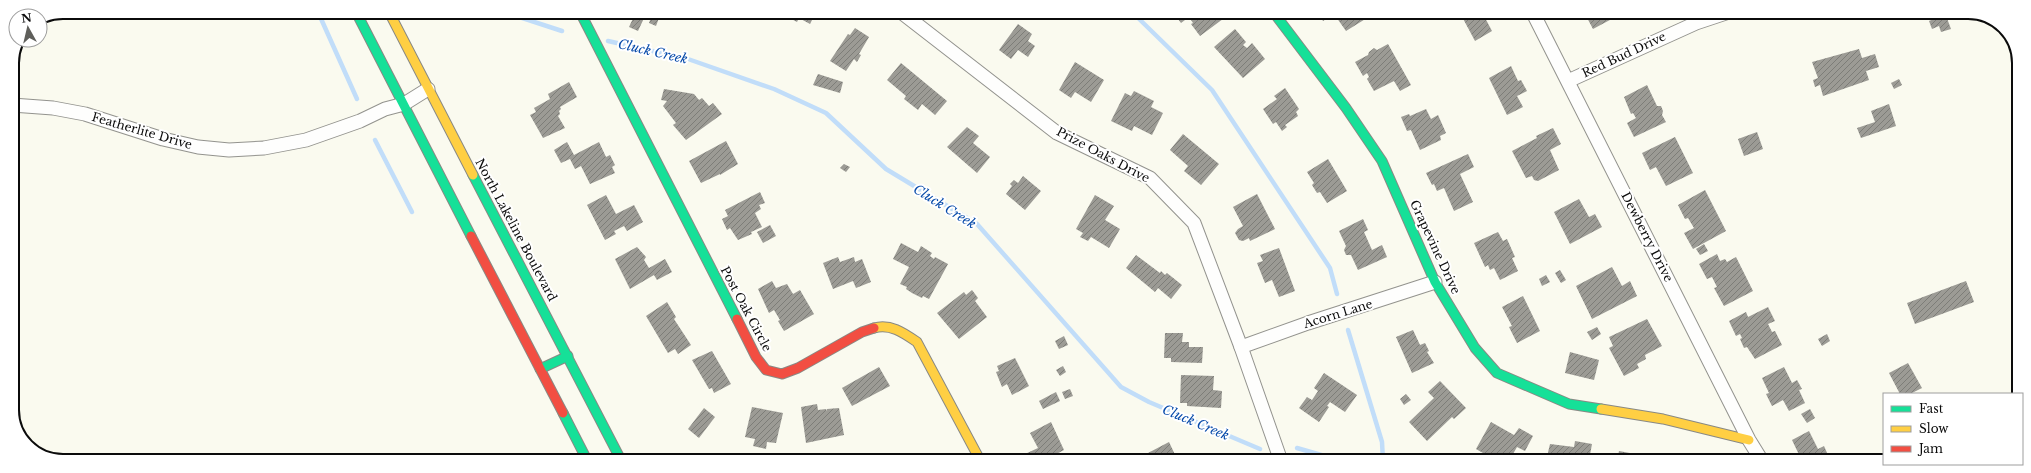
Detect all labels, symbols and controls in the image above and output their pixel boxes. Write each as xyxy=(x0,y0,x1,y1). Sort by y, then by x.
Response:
north arrow xyxy=(8,8,48,48)
text: N xyxy=(21,10,33,26)
street label: Red Bud Drive xyxy=(1579,29,1668,81)
water label: Cluck Creek xyxy=(616,35,690,68)
street label: Featherlite Drive xyxy=(90,109,194,152)
street label: Prize Oaks Drive xyxy=(1054,124,1153,186)
street label: North Lakeline Boulevard xyxy=(472,156,560,304)
water label: Cluck Creek xyxy=(910,180,980,233)
street label: Dewberry Drive xyxy=(1618,189,1677,284)
street label: Grapevine Drive xyxy=(1407,197,1464,296)
street label: Post Oak Circle xyxy=(718,264,775,354)
street label: Acorn Lane xyxy=(1301,296,1374,331)
legend xyxy=(1883,393,2023,465)
water label: Cluck Creek xyxy=(1160,401,1232,444)
text: Fast xyxy=(1919,401,1944,416)
text: Slow xyxy=(1919,421,1949,436)
text: Jam xyxy=(1917,441,1943,456)

